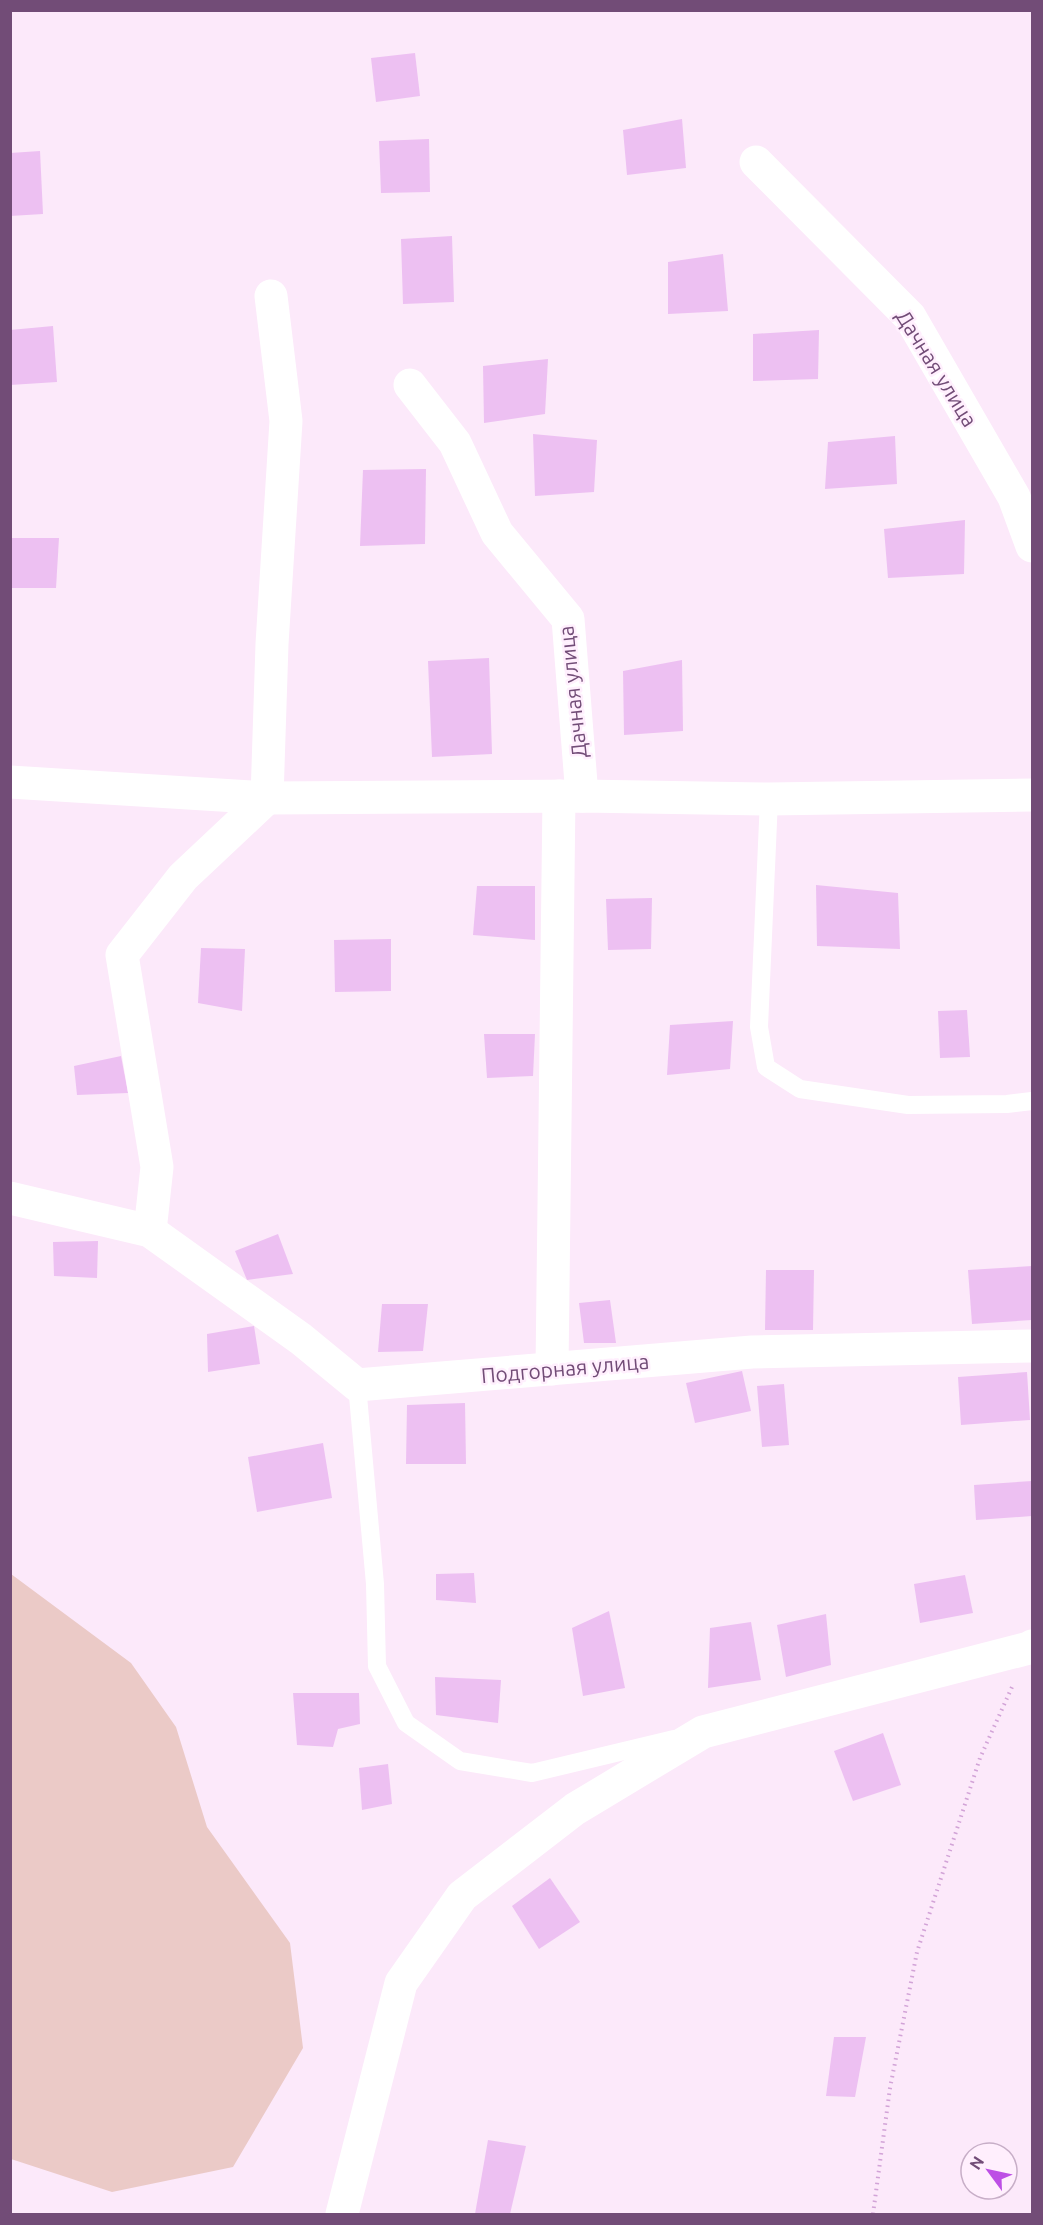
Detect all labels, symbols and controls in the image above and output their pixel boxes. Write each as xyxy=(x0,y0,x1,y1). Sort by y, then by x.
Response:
street label: Дачная улица xyxy=(892,305,982,431)
street label: Дачная улица xyxy=(553,625,591,759)
street label: Подгорная улица xyxy=(480,1349,650,1387)
north arrow xyxy=(959,2141,1019,2201)
text: N xyxy=(966,2153,987,2173)

